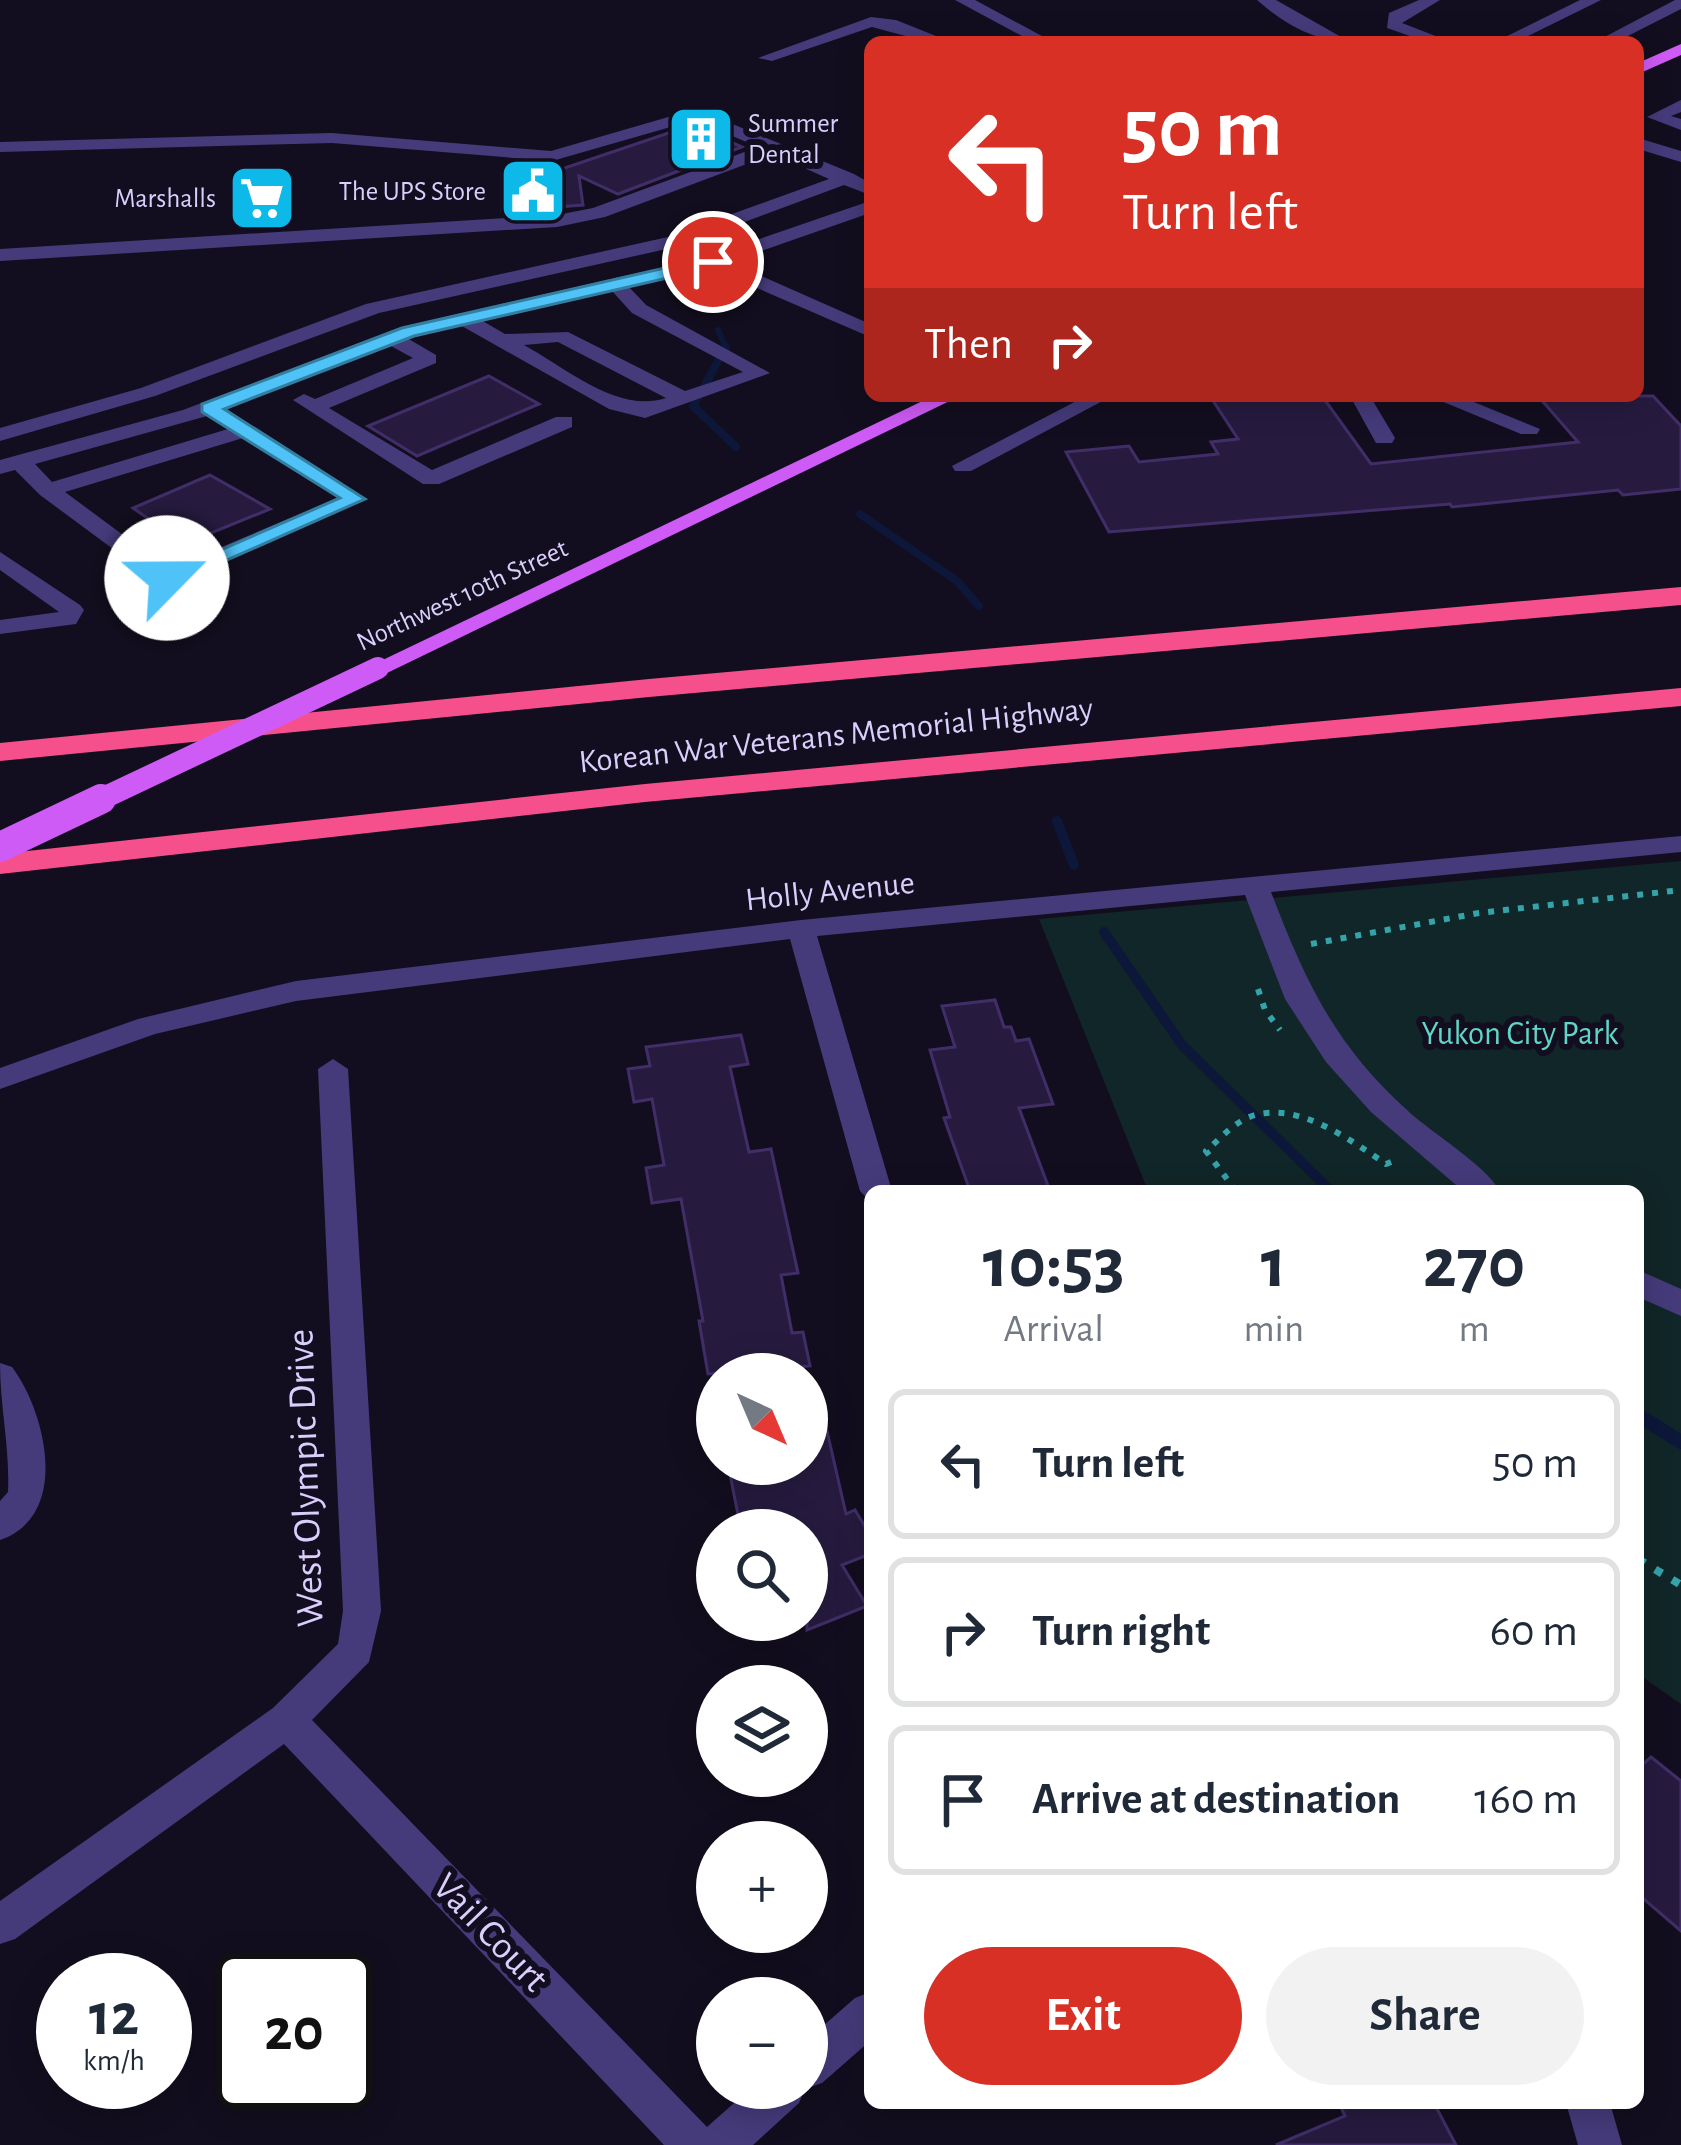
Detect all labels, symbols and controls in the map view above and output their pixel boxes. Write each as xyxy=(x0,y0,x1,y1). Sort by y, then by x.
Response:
icon: left xyxy=(924,84,1080,240)
text: 50 m xyxy=(1122,88,1283,172)
building icon: Summer Dental xyxy=(666,104,736,174)
place label: Summer Dental xyxy=(748,110,839,168)
public building icon: The UPS Store xyxy=(498,156,568,226)
supermarket icon: Marshalls xyxy=(227,163,297,233)
place label: The UPS Store xyxy=(339,178,486,205)
place label: Marshalls xyxy=(114,185,216,212)
text: Turn left xyxy=(1122,186,1298,240)
pin xyxy=(662,211,764,313)
icon: arrive xyxy=(680,229,746,295)
icon: right xyxy=(1037,312,1103,378)
text: Then xyxy=(924,322,1013,367)
position arrow xyxy=(104,515,230,641)
street label: Northwest 10th Street xyxy=(352,534,572,656)
street label: Korean War Veterans Memorial Highway xyxy=(577,693,1095,779)
street label: Holly Avenue xyxy=(744,867,916,917)
park label: Yukon City Park xyxy=(1421,1018,1619,1051)
text: 10:53 xyxy=(983,1228,1125,1300)
text: 1 xyxy=(1261,1228,1287,1300)
text: 270 xyxy=(1423,1228,1525,1300)
text: Arrival xyxy=(1004,1310,1104,1349)
text: min xyxy=(1243,1310,1304,1349)
text: m xyxy=(1458,1310,1490,1349)
street label: West Olympic Drive xyxy=(281,1328,331,1628)
north arrow xyxy=(696,1353,828,1485)
map controls xyxy=(696,1353,828,2109)
icon: left xyxy=(930,1431,996,1497)
text: Turn left xyxy=(1032,1441,1184,1486)
text: 50 m xyxy=(1492,1441,1578,1486)
button: search xyxy=(696,1509,828,1641)
icon: right xyxy=(930,1599,996,1665)
text: Turn right xyxy=(1032,1609,1210,1654)
text: 60 m xyxy=(1490,1609,1578,1654)
button: layers xyxy=(696,1665,828,1797)
icon: arrive xyxy=(930,1767,996,1833)
text: Arrive at destination xyxy=(1032,1777,1400,1822)
text: 160 m xyxy=(1474,1777,1578,1822)
button: + xyxy=(696,1821,828,1953)
street label: Vail Court xyxy=(425,1867,555,1999)
button: Exit xyxy=(924,1947,1242,2085)
button: Share xyxy=(1266,1947,1584,2085)
speed limit sign: 20 xyxy=(216,1953,372,2109)
button: − xyxy=(696,1977,828,2109)
text: 12 xyxy=(89,1986,139,2046)
text: km/h xyxy=(83,2046,145,2076)

